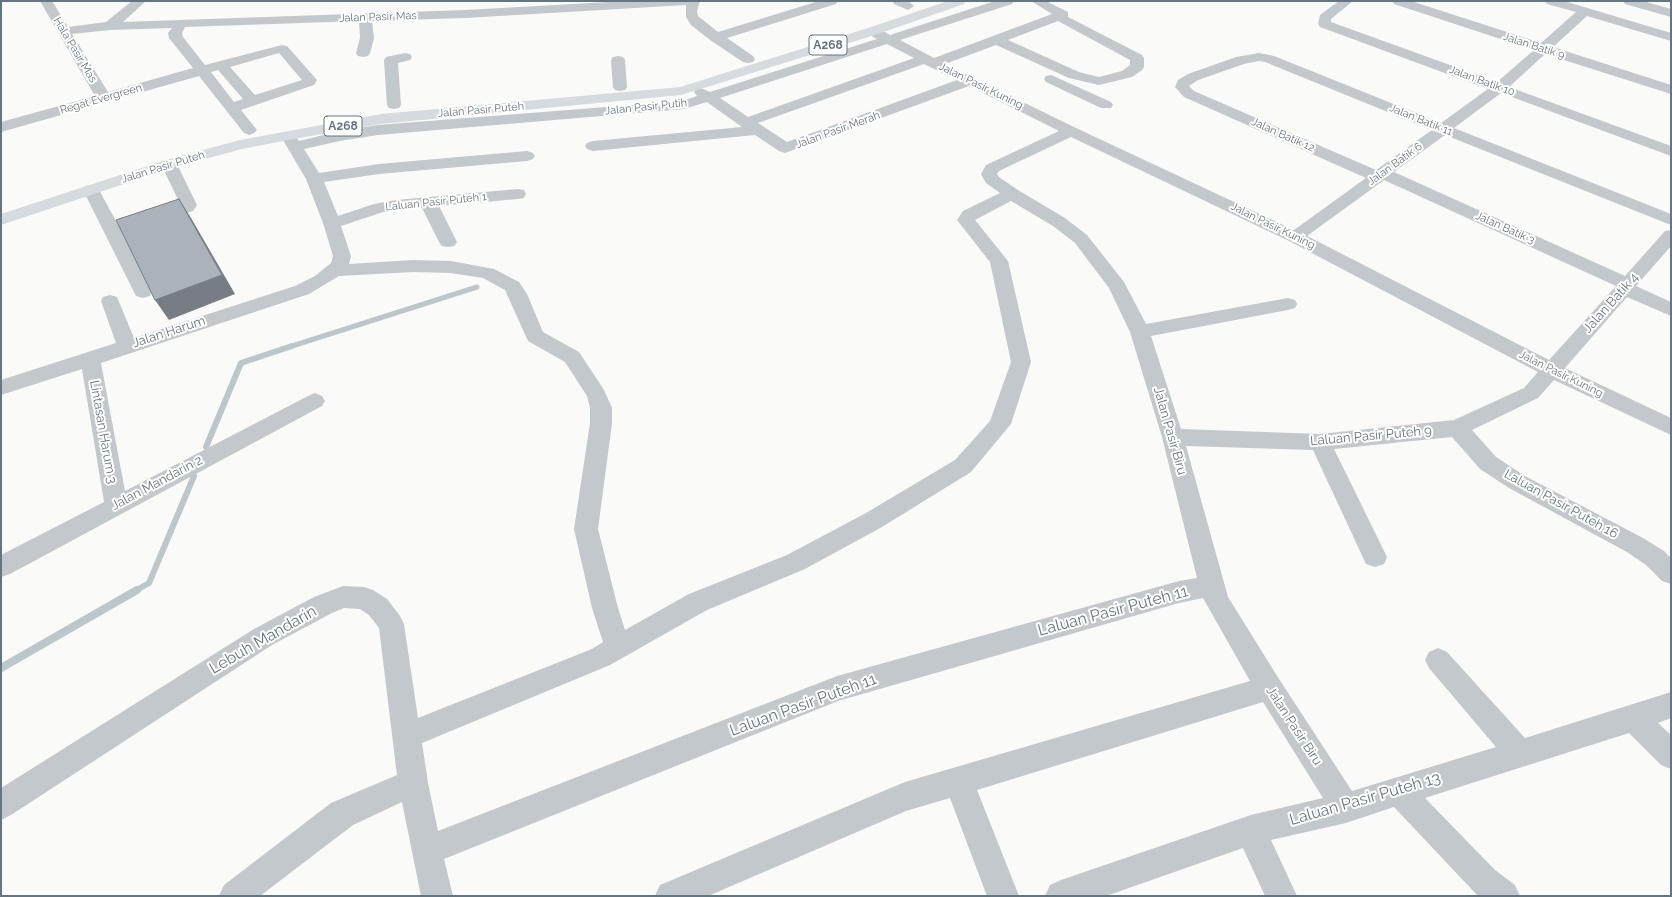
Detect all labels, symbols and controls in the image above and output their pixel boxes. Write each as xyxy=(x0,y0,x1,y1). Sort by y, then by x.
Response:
street label: Jalan Pasir Mas xyxy=(339,9,417,25)
street label: Hala Pasir Mas xyxy=(50,15,100,85)
street label: Jalan Batik 9 xyxy=(1502,30,1566,62)
road number: A268 xyxy=(809,35,847,55)
street label: Jalan Pasir Kuning xyxy=(937,60,1025,112)
street label: Jalan Batik 10 xyxy=(1447,63,1517,99)
street label: Regat Evergreen xyxy=(58,81,144,117)
street label: Jalan Pasir Putih xyxy=(604,96,688,118)
street label: Jalan Pasir Puteh xyxy=(437,100,525,120)
street label: Jalan Batik 11 xyxy=(1388,101,1454,139)
street label: Jalan Pasir Merah xyxy=(794,109,882,151)
street label: Jalan Batik 12 xyxy=(1249,115,1317,155)
road number: A268 xyxy=(324,116,362,136)
street label: Jalan Batik 6 xyxy=(1365,140,1425,188)
street label: Jalan Pasir Puteh xyxy=(120,148,206,186)
street label: Laluan Pasir Puteh 1 xyxy=(385,190,487,214)
street label: Jalan Pasir Kuning xyxy=(1229,200,1317,252)
street label: Jalan Batik 3 xyxy=(1473,209,1537,247)
street label: Jalan Batik 4 xyxy=(1580,270,1642,336)
street label: Jalan Harum xyxy=(131,313,207,351)
street label: Jalan Pasir Kuning xyxy=(1517,348,1605,400)
street label: Lintasan Harum 3 xyxy=(86,379,120,485)
street label: Jalan Pasir Biru xyxy=(1150,385,1190,477)
street label: Laluan Pasir Puteh 9 xyxy=(1309,423,1433,449)
street label: Jalan Mandarin 2 xyxy=(109,452,205,514)
street label: Laluan Pasir Puteh 16 xyxy=(1501,466,1621,542)
street label: Laluan Pasir Puteh 11 xyxy=(1036,582,1190,640)
street label: Lebuh Mandarin xyxy=(206,602,320,678)
street label: Laluan Pasir Puteh 11 xyxy=(727,670,879,740)
street label: Jalan Pasir Biru xyxy=(1263,684,1325,768)
street label: Laluan Pasir Puteh 13 xyxy=(1287,768,1443,830)

